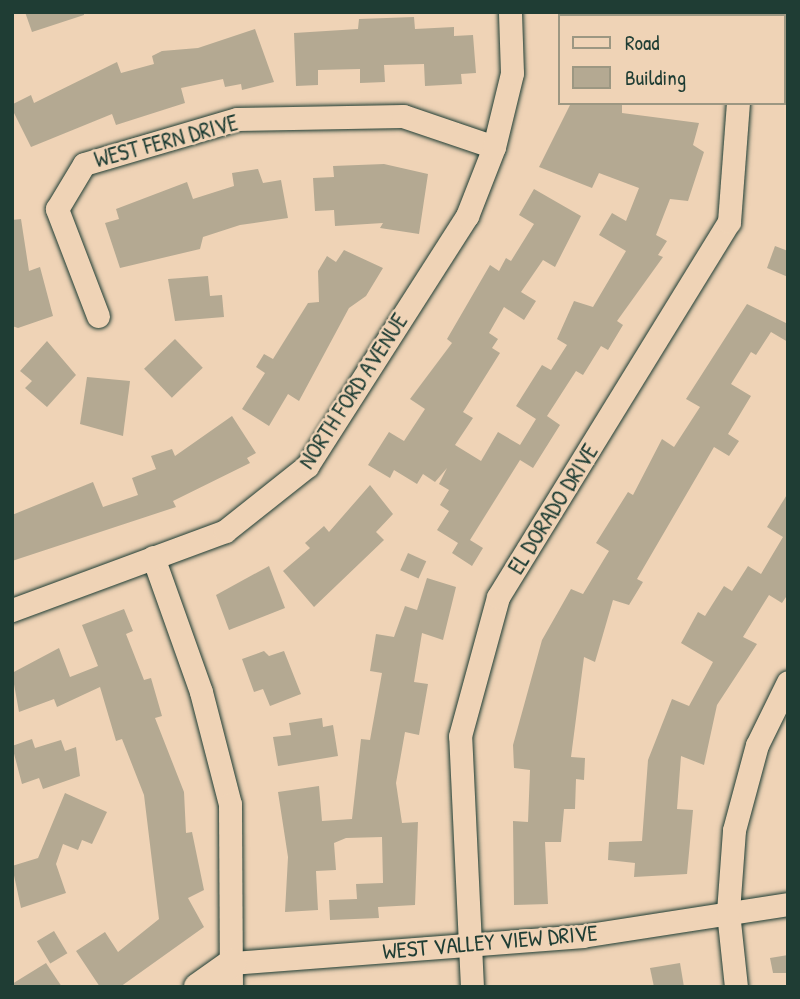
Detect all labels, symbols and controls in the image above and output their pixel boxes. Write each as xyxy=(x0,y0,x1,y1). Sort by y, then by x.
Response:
legend xyxy=(558,14,786,105)
text: Road xyxy=(625,28,659,57)
text: Building xyxy=(625,63,686,92)
street label: WEST FERN DRIVE xyxy=(91,109,241,173)
street label: NORTH FORD AVENUE xyxy=(292,308,414,474)
street label: EL DORADO DRIVE xyxy=(502,439,604,579)
street label: WEST VALLEY VIEW DRIVE xyxy=(381,919,599,965)

